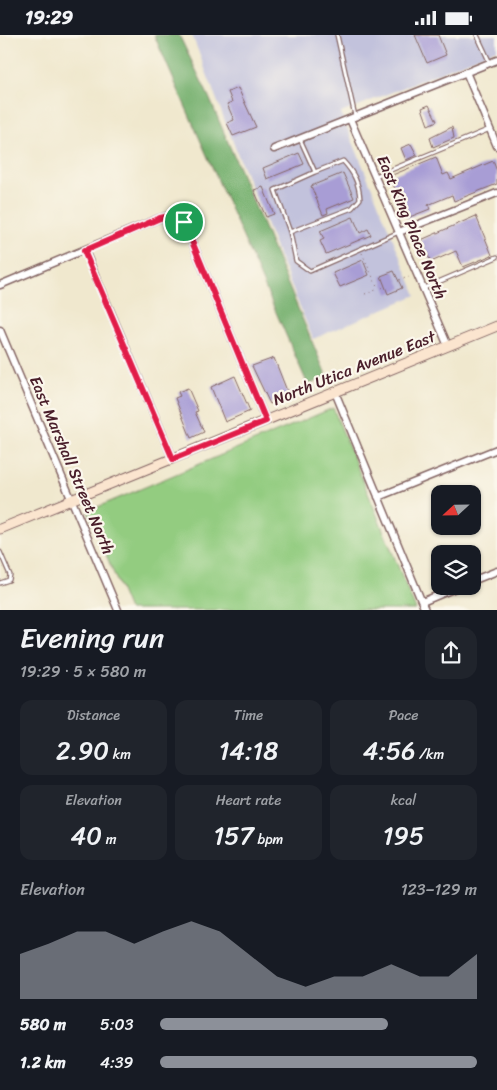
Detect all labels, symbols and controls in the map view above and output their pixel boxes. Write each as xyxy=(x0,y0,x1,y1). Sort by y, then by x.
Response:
text: 19:29 xyxy=(25,1,73,34)
street label: East King Place North xyxy=(369,150,455,304)
pin xyxy=(163,201,205,243)
icon: arrive xyxy=(170,208,198,236)
street label: North Utica Avenue East xyxy=(268,322,440,414)
street label: East Marshall Street North xyxy=(21,371,123,559)
north arrow xyxy=(431,485,481,535)
map controls xyxy=(431,485,481,595)
button: layers xyxy=(431,545,481,595)
text: Evening run xyxy=(20,613,164,662)
button: share xyxy=(425,627,477,679)
text: 19:29 · 5 × 580 m xyxy=(20,657,146,686)
text: Distance xyxy=(67,703,120,728)
text: Time xyxy=(234,703,263,728)
text: Pace xyxy=(389,703,418,728)
text: 2.90 xyxy=(56,728,109,773)
text: 14:18 xyxy=(219,728,278,773)
text: 4:56 xyxy=(363,728,415,773)
text: km xyxy=(109,742,131,767)
text: /km xyxy=(415,742,444,767)
text: Elevation xyxy=(65,788,122,813)
text: Heart rate xyxy=(216,788,281,813)
text: kcal xyxy=(391,788,416,813)
text: 40 xyxy=(71,813,102,858)
text: 157 xyxy=(214,813,254,858)
text: 195 xyxy=(383,813,424,858)
text: m xyxy=(102,827,116,852)
text: bpm xyxy=(254,827,283,852)
text: Elevation xyxy=(20,875,85,904)
text: 123–129 m xyxy=(401,875,477,904)
text: 580 m xyxy=(20,1010,66,1039)
text: 5:03 xyxy=(100,1010,134,1039)
text: 1.2 km xyxy=(20,1048,66,1077)
text: 4:39 xyxy=(100,1048,133,1077)

